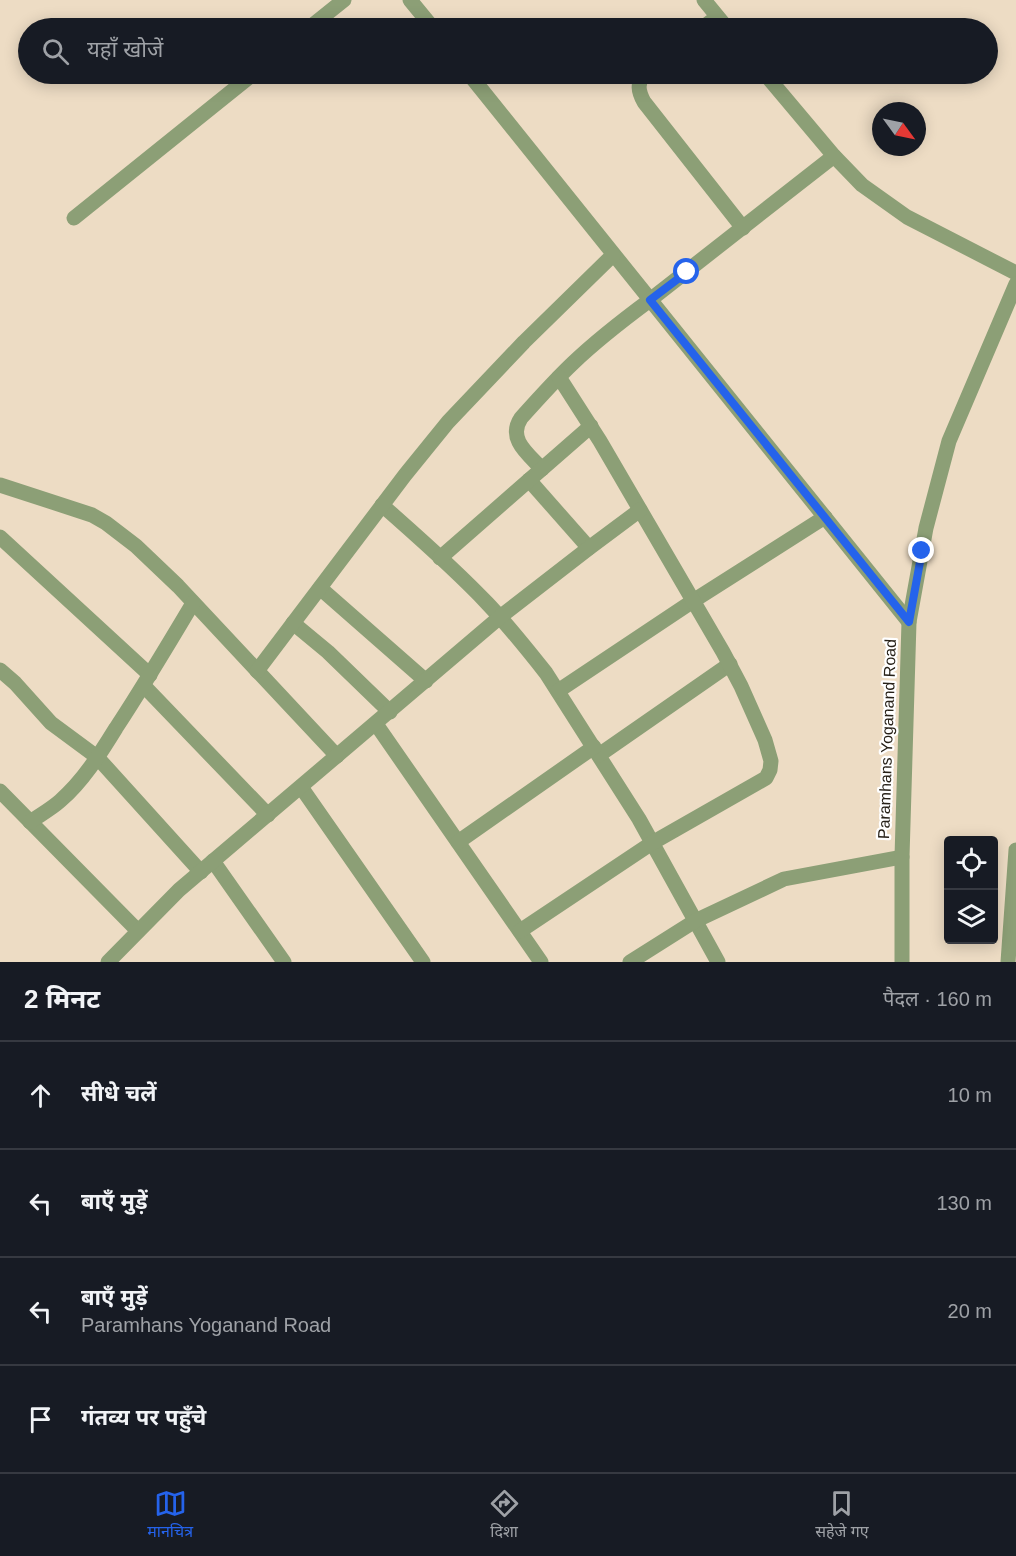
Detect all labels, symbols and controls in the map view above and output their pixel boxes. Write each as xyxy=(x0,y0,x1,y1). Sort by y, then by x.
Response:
search box xyxy=(18,18,998,84)
icon: search xyxy=(39,35,72,68)
text: यहाँ खोजें xyxy=(87,37,163,62)
north arrow xyxy=(872,102,926,156)
route start xyxy=(673,258,699,284)
route end xyxy=(908,537,934,563)
street label: Paramhans Yoganand Road xyxy=(875,639,899,839)
map controls xyxy=(944,836,998,944)
button: locate xyxy=(944,836,998,890)
button: layers xyxy=(944,890,998,944)
text: 2 मिनट xyxy=(24,984,100,1014)
text: पैदल · 160 m xyxy=(883,988,992,1010)
icon: ahead xyxy=(24,1079,57,1112)
text: सीधे चलें xyxy=(81,1081,156,1106)
text: 10 m xyxy=(948,1084,992,1106)
icon: left xyxy=(24,1187,57,1220)
text: बाएँ मुड़ें xyxy=(81,1189,147,1214)
text: 130 m xyxy=(936,1192,992,1214)
text: बाएँ मुड़ें xyxy=(81,1285,147,1310)
icon: left xyxy=(24,1295,57,1328)
text: 20 m xyxy=(948,1300,992,1322)
text: Paramhans Yoganand Road xyxy=(81,1314,331,1336)
icon: arrive xyxy=(24,1403,57,1436)
text: गंतव्य पर पहुँचे xyxy=(81,1405,206,1430)
tab: मानचित्र xyxy=(147,1487,193,1544)
tab: दिशा xyxy=(488,1487,521,1544)
tab: सहेजे गए xyxy=(815,1487,869,1544)

